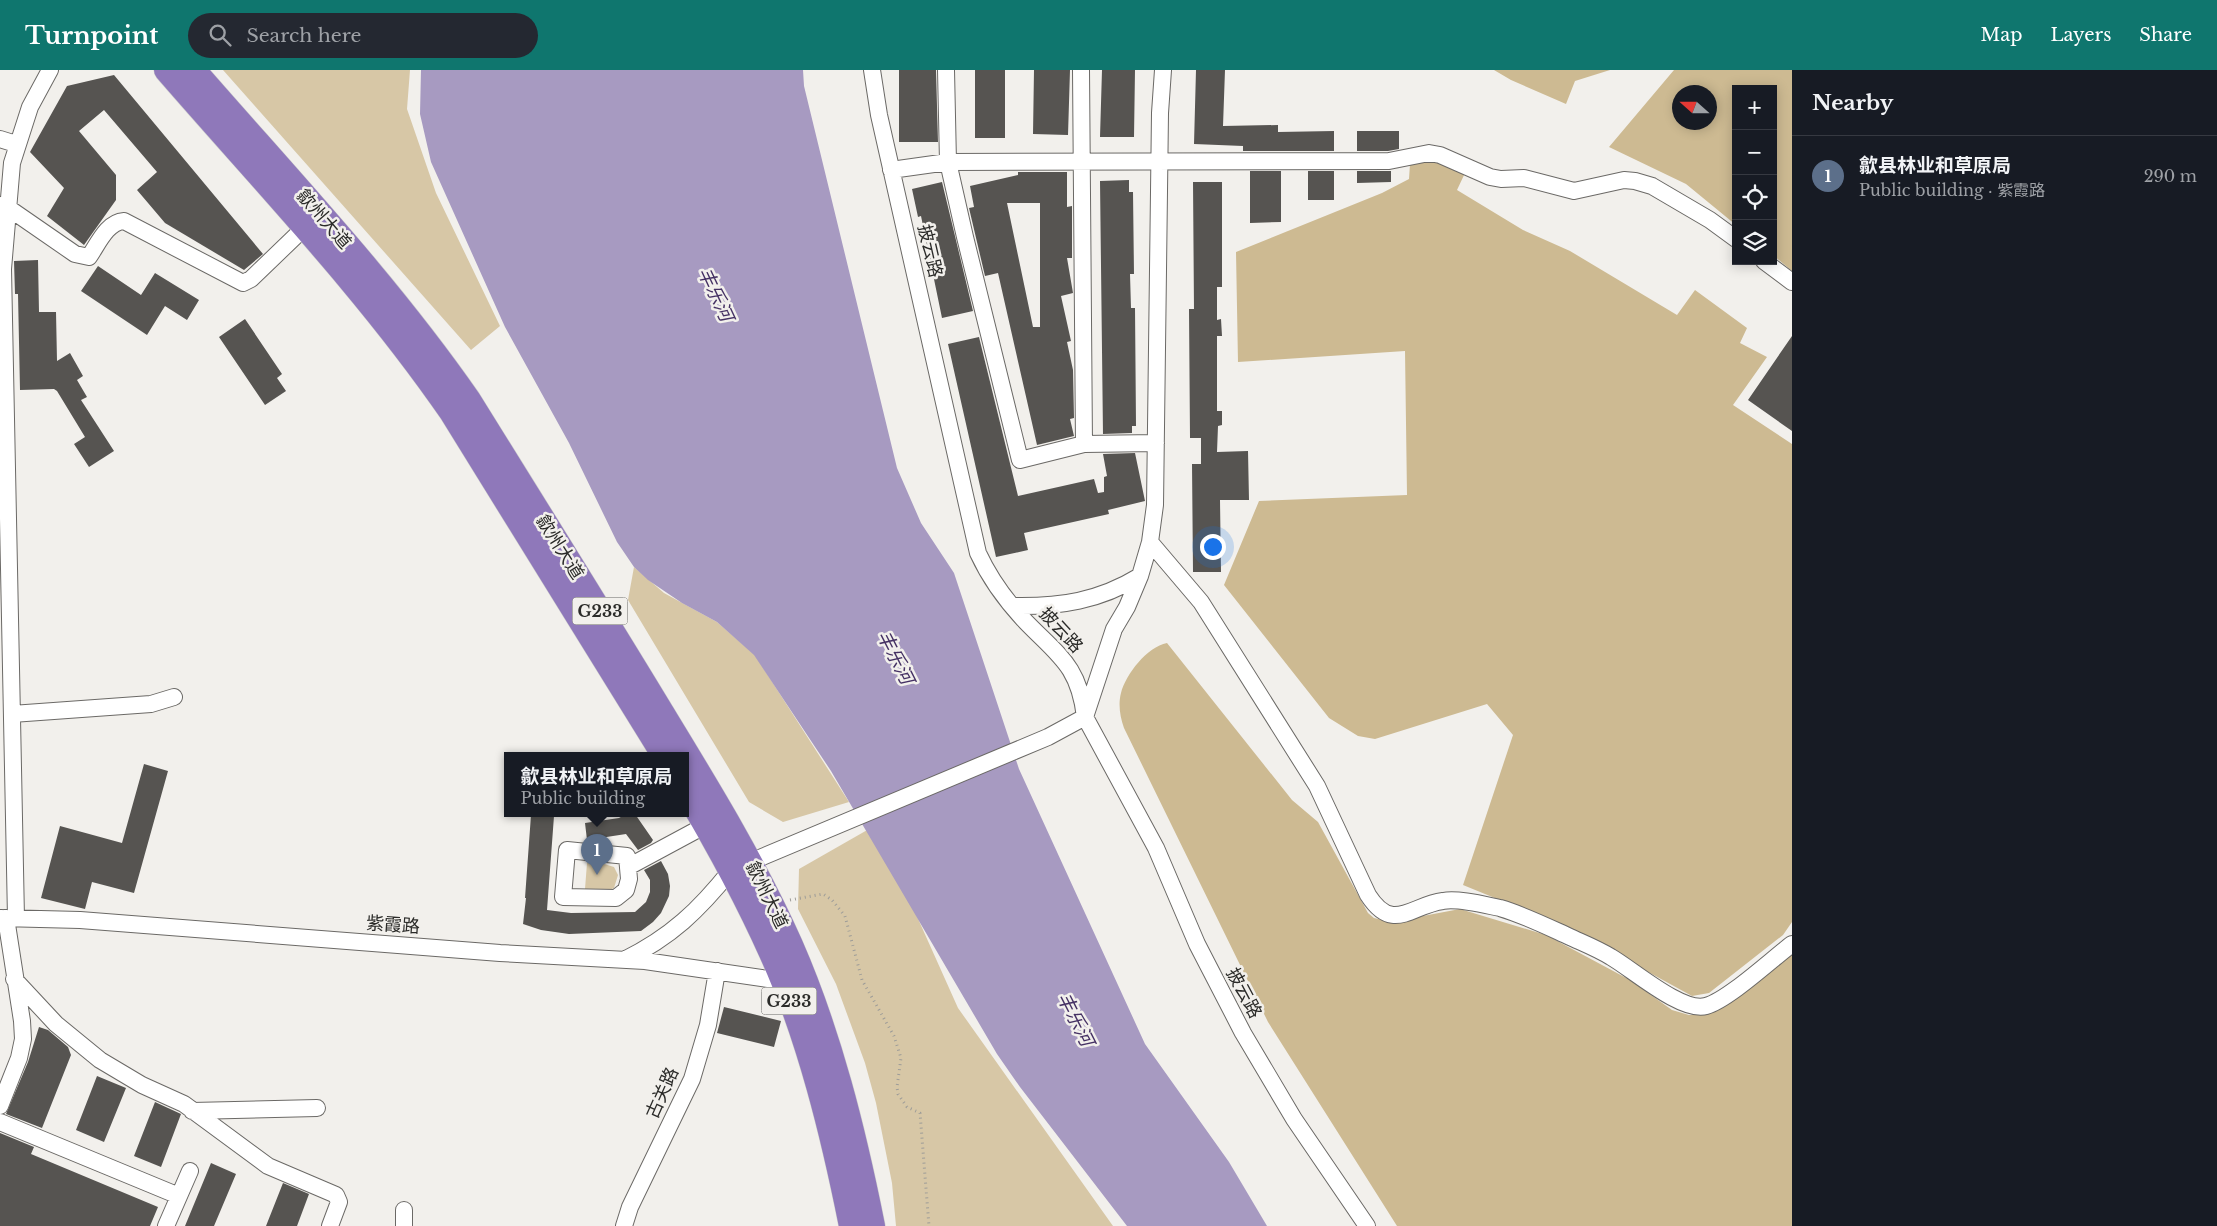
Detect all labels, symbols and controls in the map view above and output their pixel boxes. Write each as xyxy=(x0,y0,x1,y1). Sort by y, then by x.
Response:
search box xyxy=(188,13,538,58)
text: Turnpoint xyxy=(25,21,158,50)
icon: search xyxy=(206,21,234,49)
text: Search here xyxy=(246,24,361,47)
text: Map xyxy=(1981,24,2022,46)
text: Layers xyxy=(2050,24,2111,46)
text: Share xyxy=(2139,24,2192,46)
north arrow xyxy=(1672,85,1717,130)
map controls xyxy=(1732,85,1777,265)
button: + xyxy=(1732,85,1777,130)
text: Nearby xyxy=(1812,90,1893,116)
button: − xyxy=(1732,130,1777,175)
text: 歙县林业和草原局 xyxy=(1859,154,2011,177)
text: 1 xyxy=(1825,166,1831,186)
text: 290 m xyxy=(2144,166,2197,186)
button: locate xyxy=(1732,175,1777,220)
text: Public building · 紫霞路 xyxy=(1859,180,2045,200)
street label: 歙州大道 xyxy=(292,185,356,253)
button: layers xyxy=(1732,220,1777,265)
street label: 披云路 xyxy=(913,222,947,280)
water label: 丰乐河 xyxy=(693,264,740,329)
street label: 歙州大道 xyxy=(532,511,588,583)
your location xyxy=(1200,534,1226,560)
road number: G233 xyxy=(572,598,628,624)
street label: 披云路 xyxy=(1035,603,1087,657)
water label: 丰乐河 xyxy=(872,627,921,691)
popup xyxy=(504,752,689,817)
text: 歙县林业和草原局 xyxy=(520,765,673,788)
text: Public building xyxy=(520,788,645,808)
pin: 1 xyxy=(581,834,613,875)
street label: 歙州大道 xyxy=(741,858,793,932)
street label: 紫霞路 xyxy=(365,912,421,938)
street label: 披云路 xyxy=(1222,964,1266,1022)
road number: G233 xyxy=(762,988,816,1014)
water label: 丰乐河 xyxy=(1052,989,1101,1053)
street label: 古关路 xyxy=(641,1064,683,1122)

